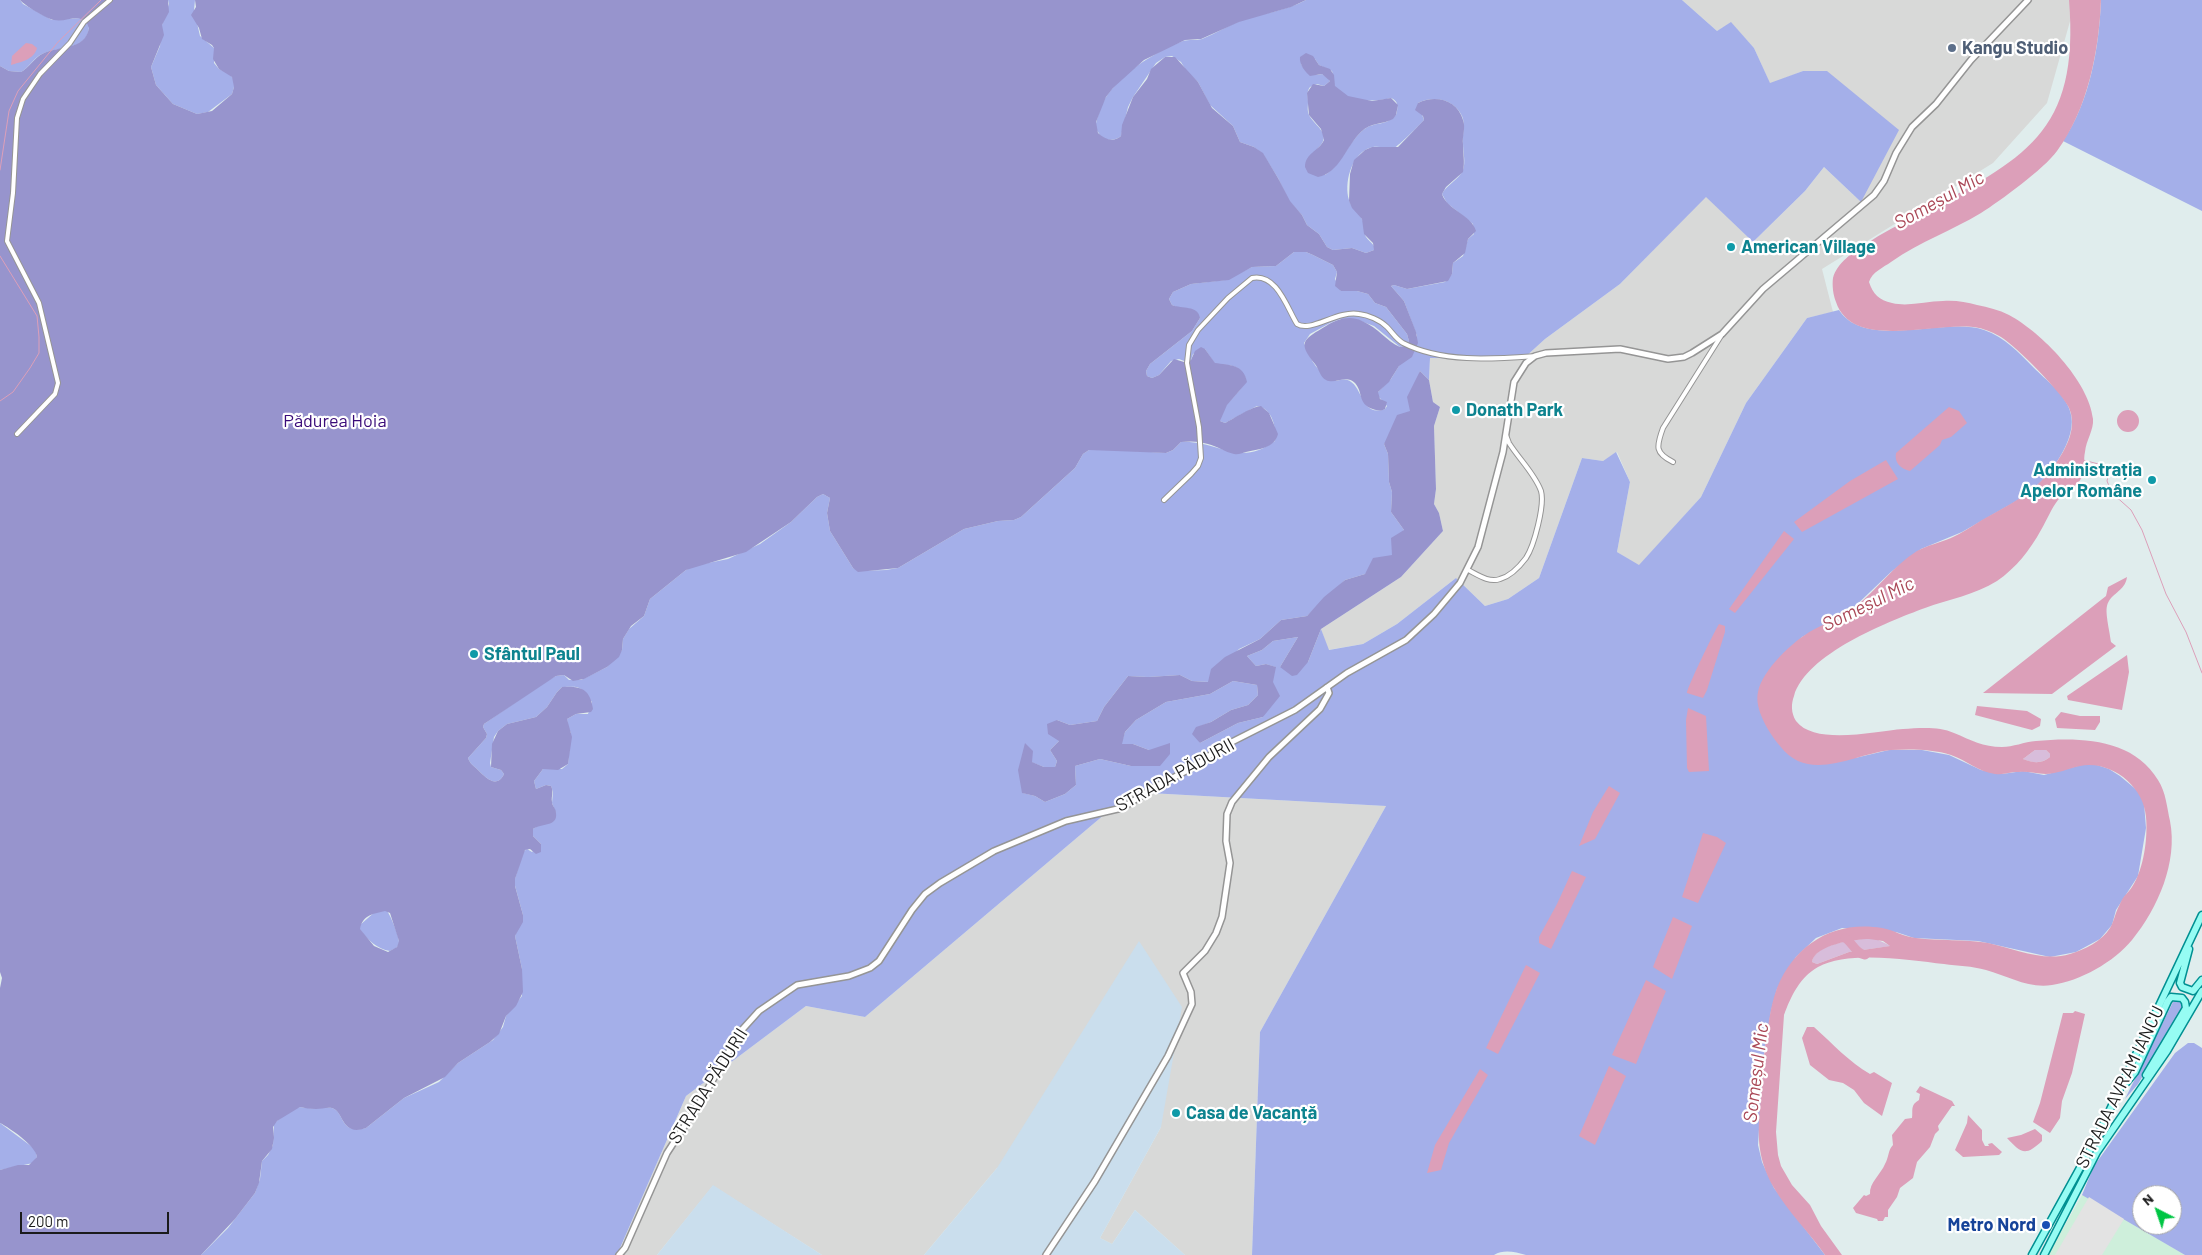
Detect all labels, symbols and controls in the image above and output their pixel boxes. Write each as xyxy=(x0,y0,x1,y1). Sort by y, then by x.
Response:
place label: Kangu Studio xyxy=(1962,37,2068,59)
marker: Kangu Studio xyxy=(1946,42,1958,54)
water label: Someșul Mic xyxy=(1890,166,1988,234)
place label: American Village xyxy=(1741,236,1876,258)
marker: American Village xyxy=(1725,241,1737,253)
place label: Donath Park xyxy=(1466,399,1563,421)
marker: Donath Park xyxy=(1450,404,1462,416)
park label: Pădurea Hoia xyxy=(283,410,387,432)
place label: Administrația Apelor Române xyxy=(2020,459,2142,502)
marker: Administrația Apelor Române xyxy=(2146,474,2158,486)
water label: Someșul Mic xyxy=(1818,572,1918,636)
place label: Sfântul Paul xyxy=(484,643,580,665)
marker: Sfântul Paul xyxy=(468,648,480,660)
street label: STRADA PĂDURII xyxy=(1112,733,1238,817)
street label: STRADA AVRAM IANCU xyxy=(2071,1002,2169,1172)
water label: Someșul Mic xyxy=(1739,1022,1773,1124)
street label: STRADA PĂDURII xyxy=(664,1024,752,1148)
place label: Casa de Vacanță xyxy=(1186,1102,1317,1124)
marker: Casa de Vacanță xyxy=(1170,1107,1182,1119)
north arrow xyxy=(2132,1185,2182,1235)
text: N xyxy=(2138,1190,2157,1209)
scale bar xyxy=(22,1202,171,1234)
text: 200 m xyxy=(28,1212,68,1230)
place label: Metro Nord xyxy=(1948,1214,2036,1236)
marker: Metro Nord xyxy=(2040,1219,2052,1231)

